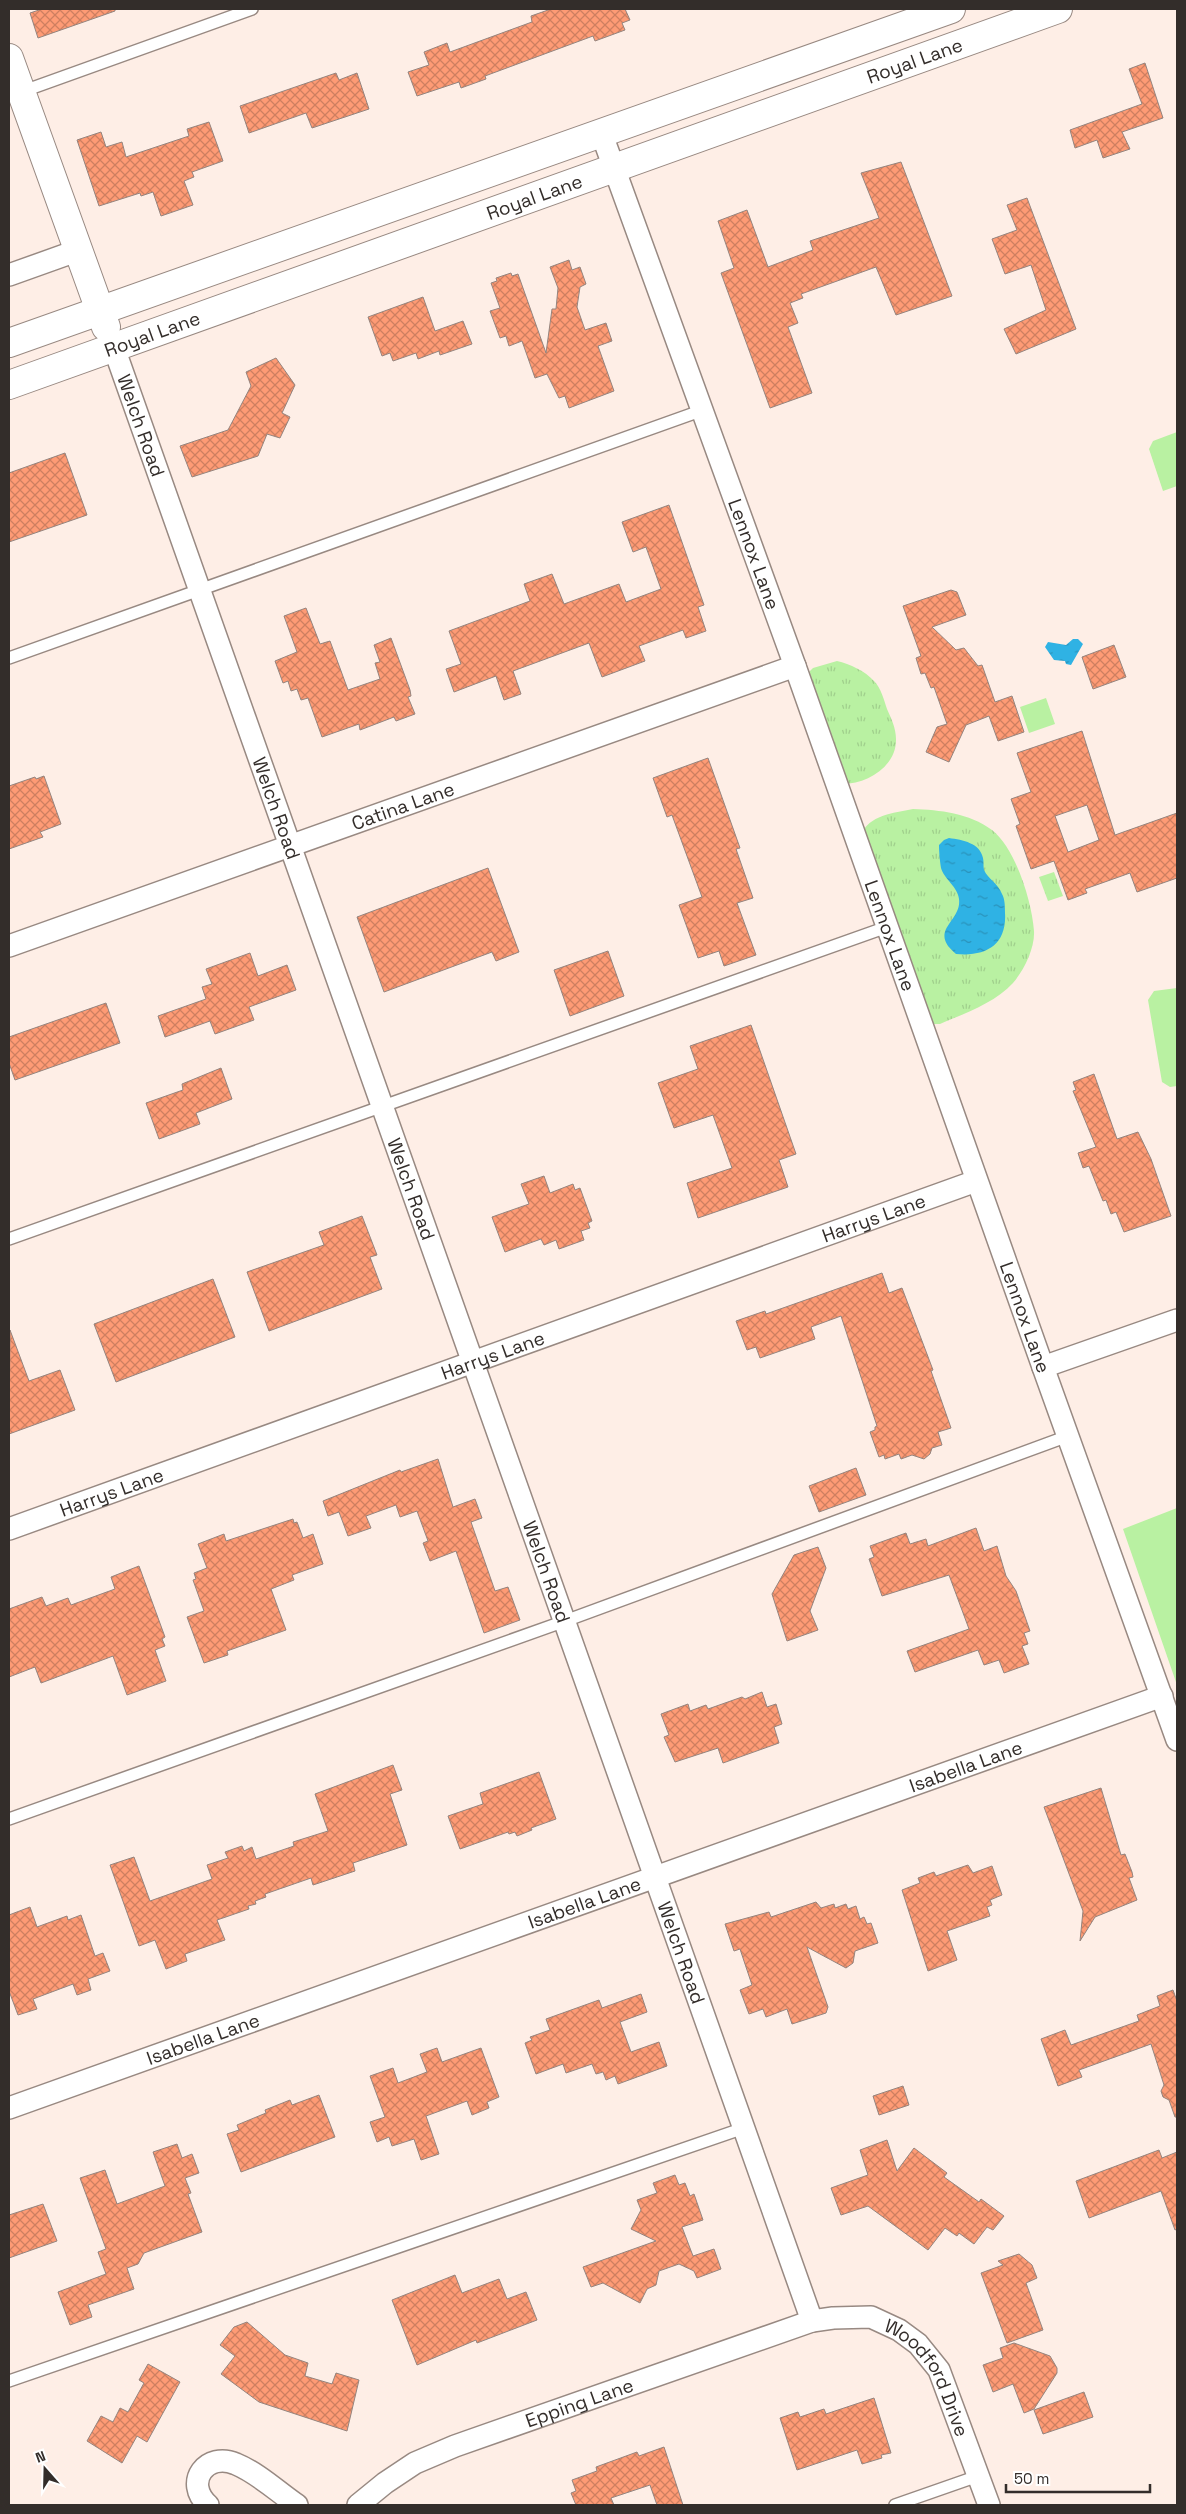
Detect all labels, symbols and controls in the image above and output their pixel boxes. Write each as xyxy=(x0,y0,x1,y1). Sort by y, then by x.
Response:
street label: Royal Lane xyxy=(863,32,966,90)
street label: Royal Lane xyxy=(483,169,586,226)
street label: Royal Lane xyxy=(101,306,204,363)
street label: Welch Road xyxy=(111,371,170,480)
street label: Lennox Lane xyxy=(722,495,785,613)
street label: Welch Road xyxy=(247,754,306,863)
street label: Catina Lane xyxy=(348,776,458,836)
street label: Lennox Lane xyxy=(859,877,921,995)
street label: Welch Road xyxy=(381,1135,441,1244)
street label: Harrys Lane xyxy=(819,1188,929,1248)
street label: Lennox Lane xyxy=(994,1258,1056,1376)
street label: Harrys Lane xyxy=(438,1325,548,1386)
street label: Harrys Lane xyxy=(56,1462,167,1523)
street label: Welch Road xyxy=(517,1517,576,1626)
street label: Isabella Lane xyxy=(906,1735,1026,1798)
street label: Isabella Lane xyxy=(525,1871,644,1935)
street label: Welch Road xyxy=(652,1898,711,2007)
street label: Isabella Lane xyxy=(143,2007,263,2071)
street label: Woodford Drive xyxy=(880,2313,975,2440)
street label: Epping Lane xyxy=(522,2373,637,2433)
north arrow xyxy=(20,2444,70,2494)
text: N xyxy=(33,2447,48,2467)
scale bar xyxy=(1006,2462,1150,2494)
text: 50 m xyxy=(1014,2469,1049,2488)

